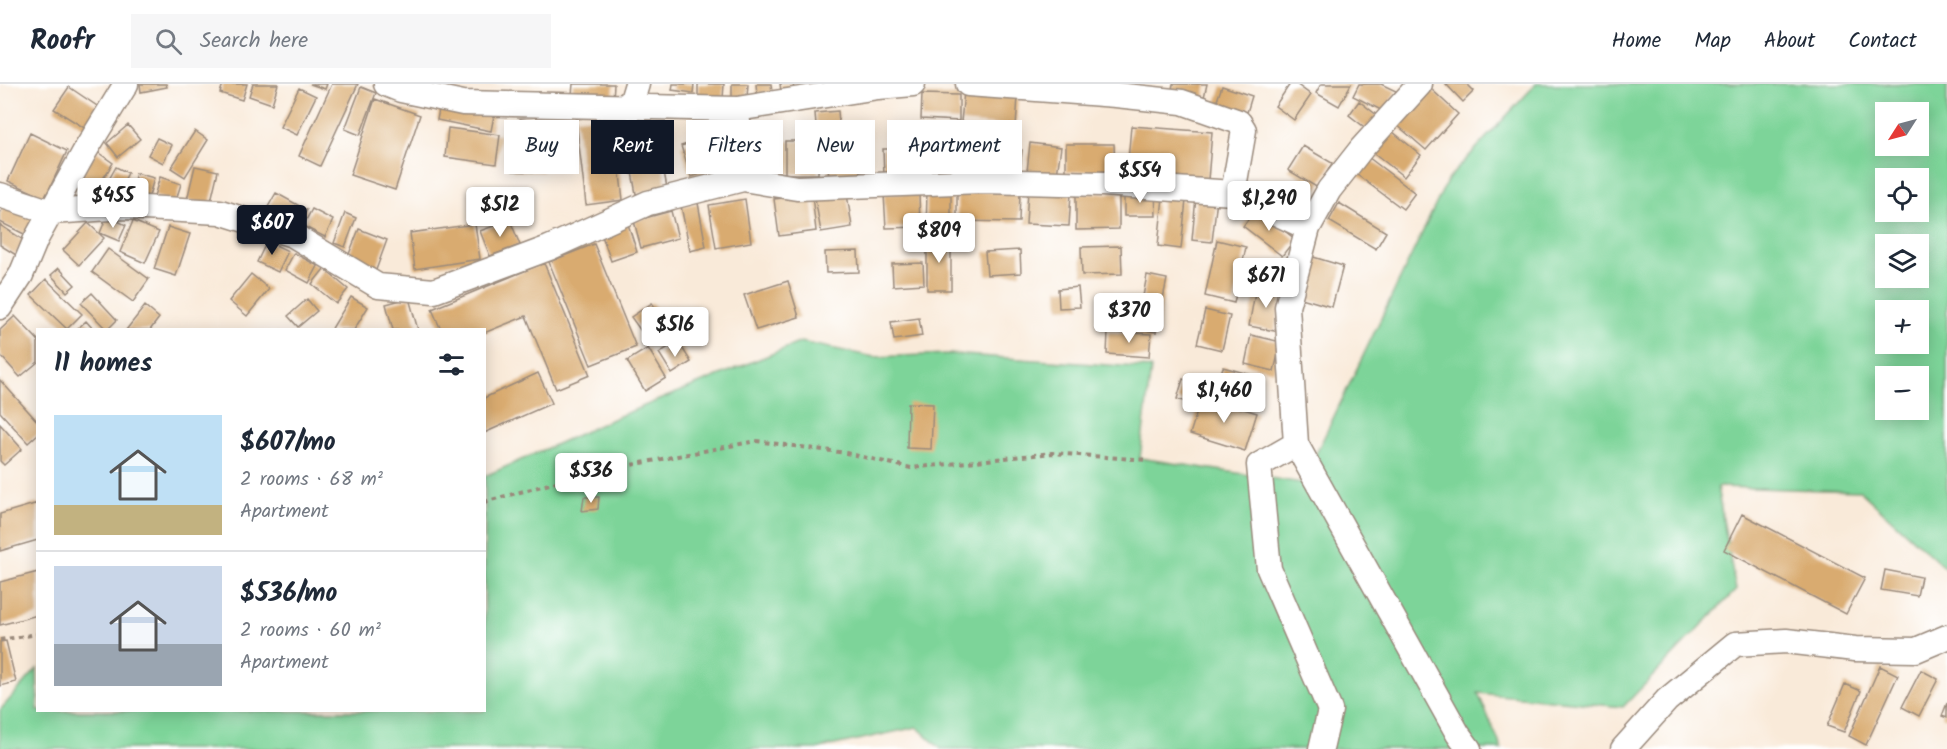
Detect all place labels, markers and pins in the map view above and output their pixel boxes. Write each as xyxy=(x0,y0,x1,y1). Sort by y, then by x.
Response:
pin: $554 xyxy=(1104,153,1176,204)
pin: $455 xyxy=(77,178,149,229)
pin: $1,290 xyxy=(1220,181,1318,232)
pin: $512 xyxy=(464,187,536,238)
pin: $607 xyxy=(236,205,308,256)
pin: $809 xyxy=(903,213,975,264)
pin: $671 xyxy=(1230,258,1302,309)
pin: $370 xyxy=(1093,293,1165,344)
pin: $516 xyxy=(639,307,711,358)
pin: $1,460 xyxy=(1175,373,1273,424)
pin: $536 xyxy=(555,453,627,504)

